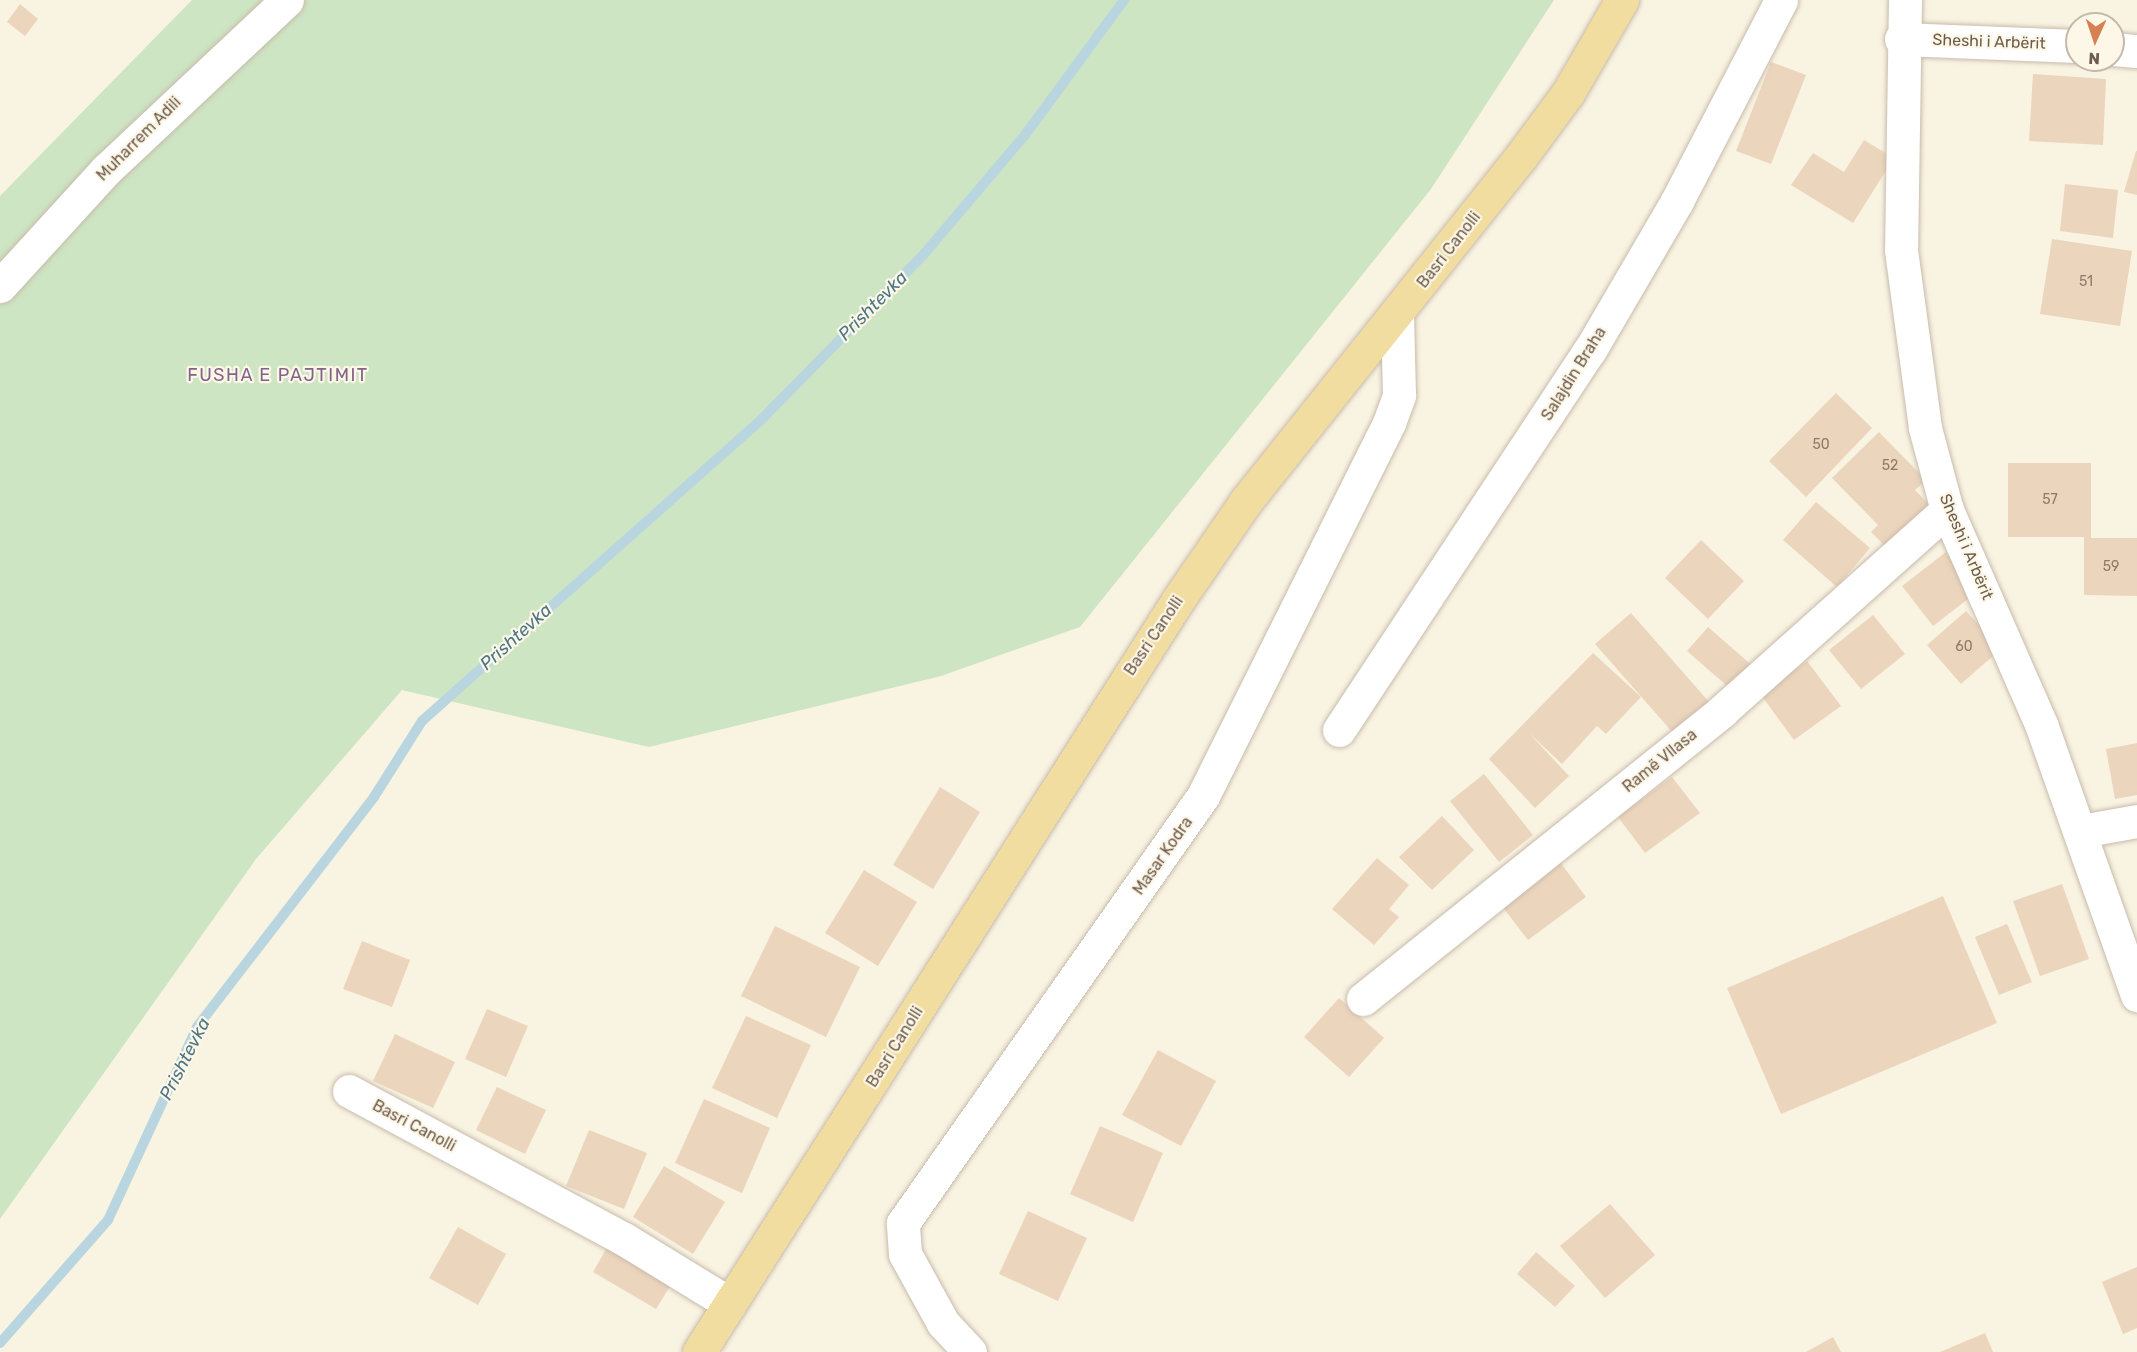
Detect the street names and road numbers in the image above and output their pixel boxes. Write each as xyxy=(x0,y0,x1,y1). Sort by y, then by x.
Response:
street label: Sheshi i Arbërit xyxy=(1932,30,2046,54)
street label: Muharrem Adili xyxy=(93,93,185,185)
street label: Basri Canolli xyxy=(1413,208,1485,292)
street label: Salajdin Braha xyxy=(1538,324,1610,424)
street label: Sheshi i Arbërit xyxy=(1935,491,1997,603)
street label: Basri Canolli xyxy=(1120,593,1188,679)
street label: Ramë Vllasa xyxy=(1619,725,1701,797)
street label: Masar Kodra xyxy=(1129,813,1197,899)
street label: Basri Canolli xyxy=(863,1003,927,1091)
street label: Basri Canolli xyxy=(369,1096,459,1156)

